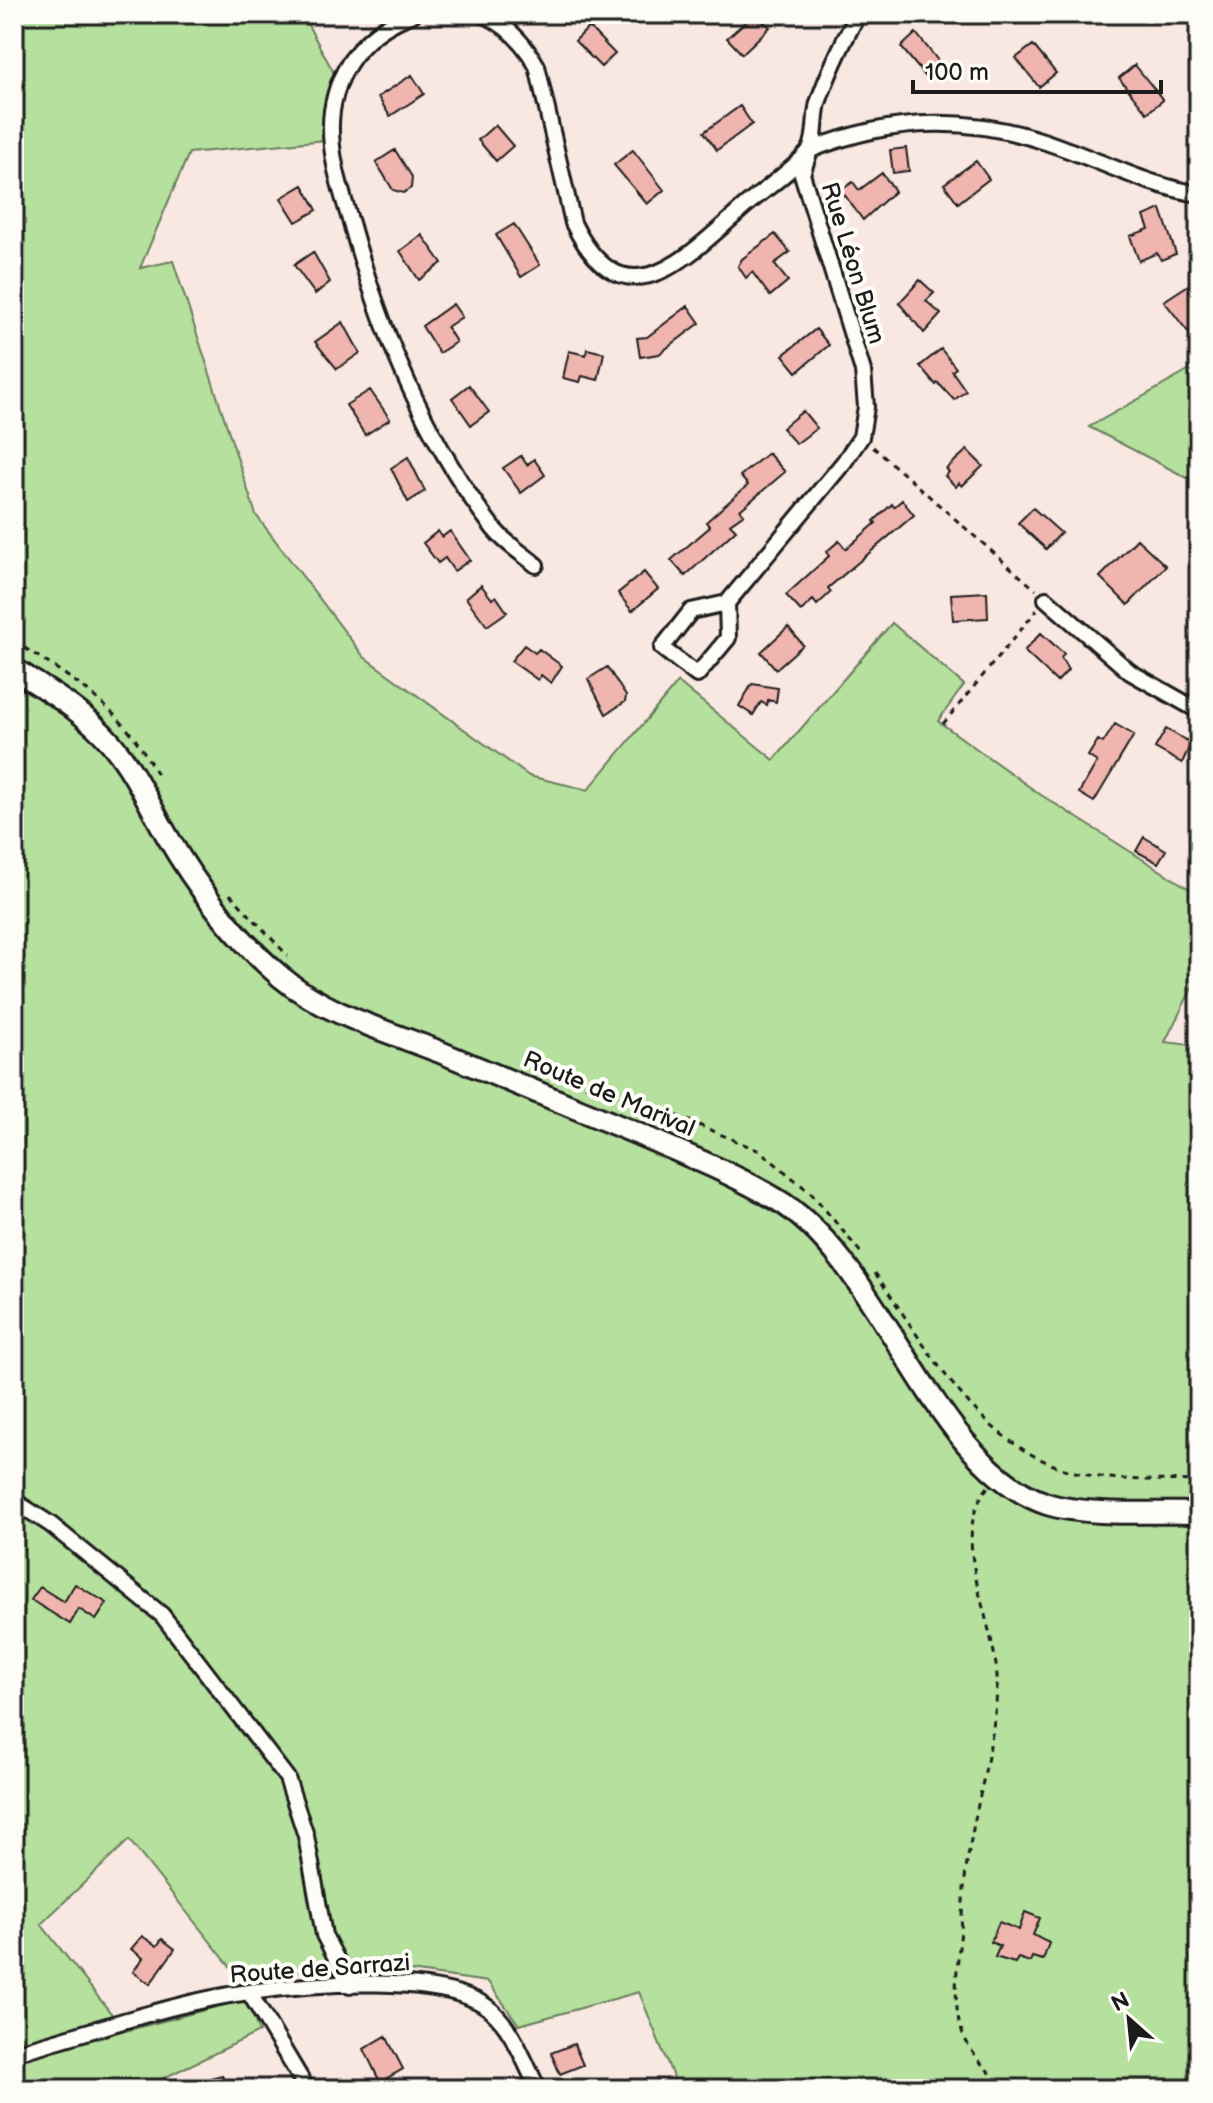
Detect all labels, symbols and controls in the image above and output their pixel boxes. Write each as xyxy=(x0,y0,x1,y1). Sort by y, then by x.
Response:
scale bar xyxy=(913,44,1161,94)
text: 100 m xyxy=(925,58,989,87)
street label: Rue Léon Blum xyxy=(815,179,891,347)
street label: Route de Marival xyxy=(519,1045,699,1143)
street label: Route de Sarrazi xyxy=(229,1948,411,1990)
north arrow xyxy=(1089,1979,1169,2059)
text: N xyxy=(1107,1987,1134,2018)

